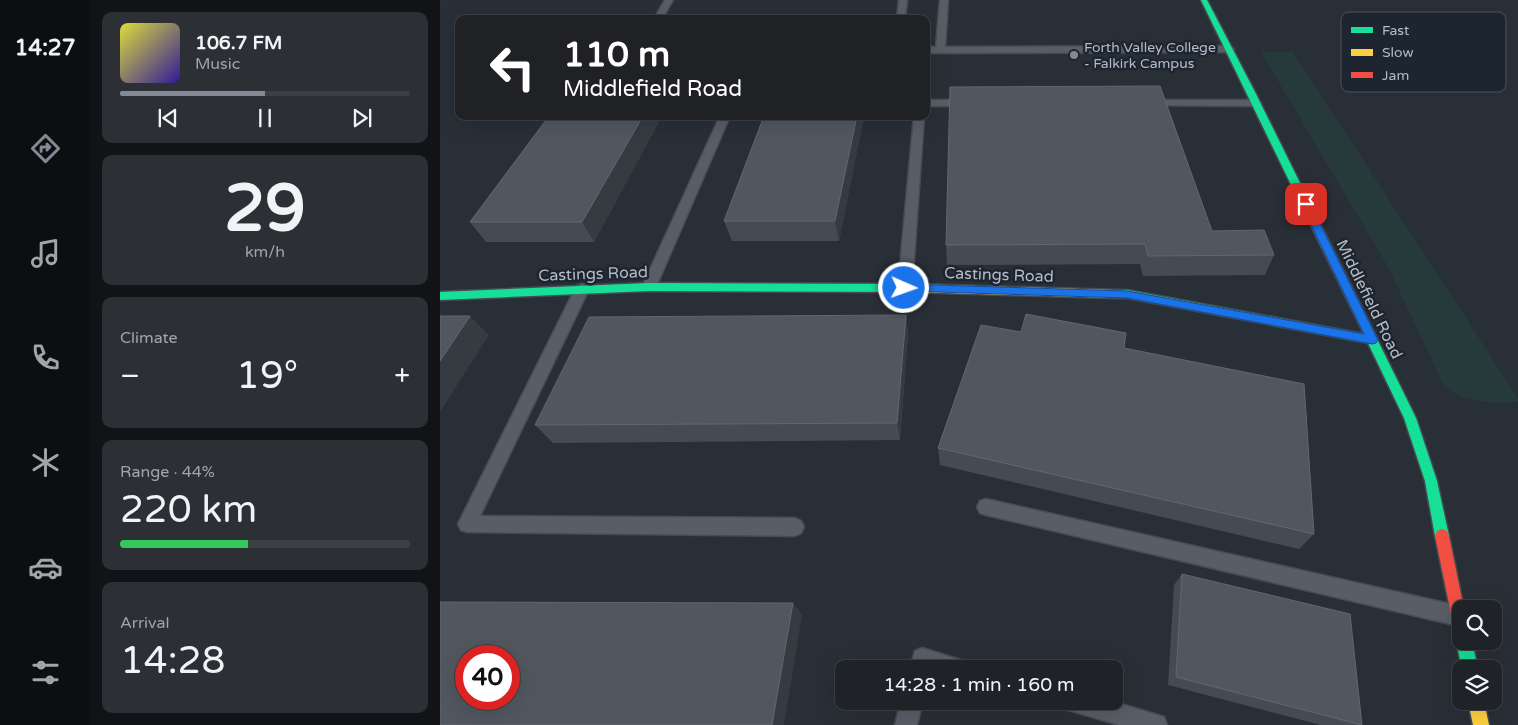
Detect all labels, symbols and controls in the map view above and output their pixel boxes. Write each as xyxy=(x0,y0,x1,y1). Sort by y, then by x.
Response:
legend xyxy=(1341,12,1506,92)
text: Fast xyxy=(1382,22,1410,39)
text: 106.7 FM xyxy=(195,32,282,54)
text: 110 m xyxy=(563,34,670,76)
text: 14:27 xyxy=(15,35,75,61)
icon: left xyxy=(480,35,545,100)
place label: Forth Valley College - Falkirk Campus xyxy=(1084,39,1216,72)
text: Slow xyxy=(1382,44,1414,61)
marker: Forth Valley College - Falkirk Campus xyxy=(1068,49,1080,61)
text: Music xyxy=(195,54,240,74)
text: Jam xyxy=(1382,67,1409,84)
text: Middlefield Road xyxy=(563,76,742,102)
icon: previous xyxy=(154,104,182,132)
icon: pause xyxy=(251,104,279,132)
icon: next xyxy=(348,104,376,132)
icon: directions xyxy=(28,131,63,166)
text: 29 xyxy=(224,170,306,249)
pin xyxy=(1285,183,1327,225)
icon: arrive xyxy=(1292,190,1320,218)
icon: music xyxy=(28,236,63,271)
street label: Middlefield Road xyxy=(1332,237,1407,362)
text: km/h xyxy=(245,242,285,262)
position arrow xyxy=(877,261,929,313)
street label: Castings Road xyxy=(538,262,648,286)
street label: Castings Road xyxy=(944,263,1054,287)
text: Climate xyxy=(120,328,178,348)
icon: phone xyxy=(28,340,63,375)
text: 19° xyxy=(236,353,298,399)
text: − xyxy=(120,359,140,393)
text: + xyxy=(394,359,410,393)
icon: climate xyxy=(28,445,63,480)
text: Range · 44% xyxy=(120,462,215,482)
text: 220 km xyxy=(120,487,257,533)
icon: car xyxy=(28,550,63,585)
map controls xyxy=(1452,600,1502,710)
button: search xyxy=(1452,600,1502,650)
text: Arrival xyxy=(120,613,169,633)
text: 14:28 xyxy=(120,638,225,684)
speed limit sign: 40 xyxy=(455,645,520,710)
icon: filters xyxy=(28,655,63,690)
button: layers xyxy=(1452,660,1502,710)
text: 14:28 · 1 min · 160 m xyxy=(883,674,1075,696)

